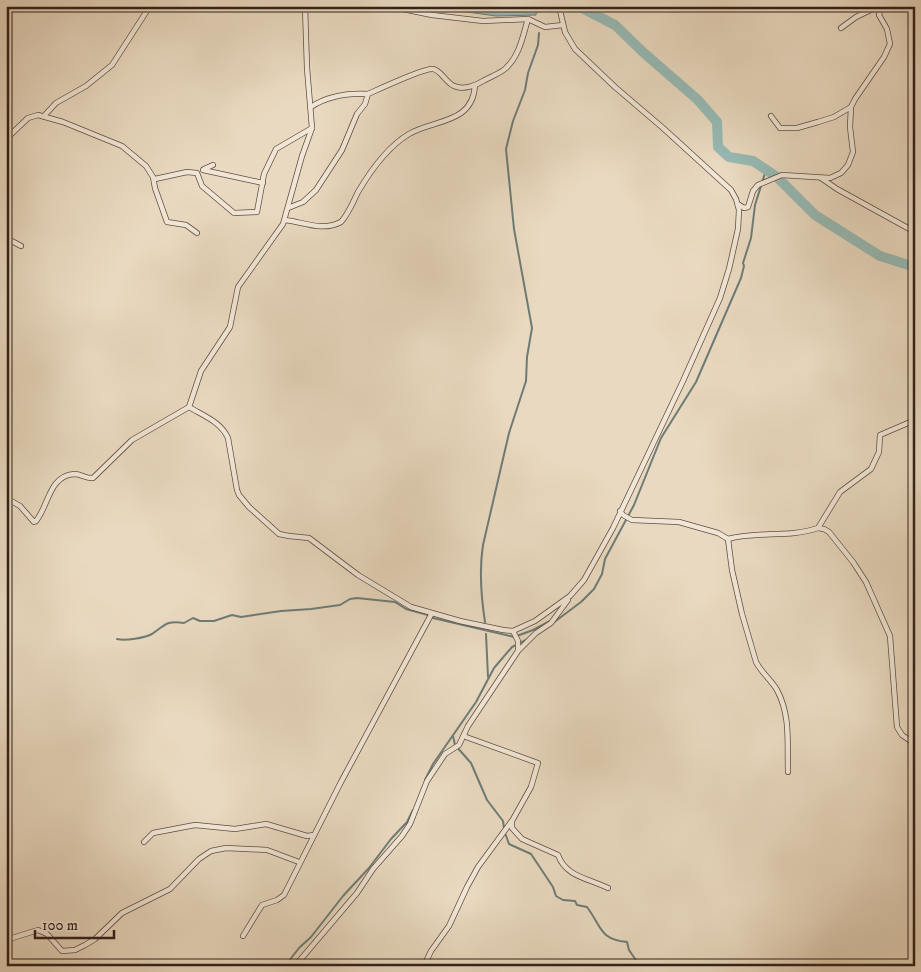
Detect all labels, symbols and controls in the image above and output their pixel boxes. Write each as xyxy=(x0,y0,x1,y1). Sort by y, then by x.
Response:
scale bar xyxy=(35,907,114,939)
text: 100 m xyxy=(42,916,78,935)

